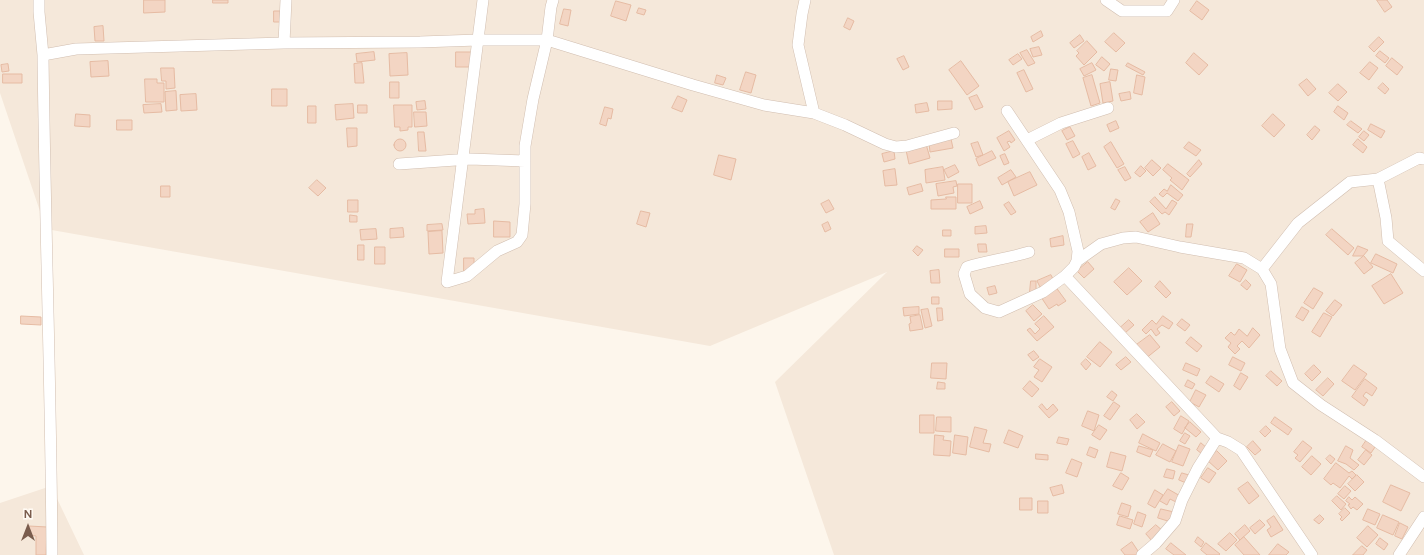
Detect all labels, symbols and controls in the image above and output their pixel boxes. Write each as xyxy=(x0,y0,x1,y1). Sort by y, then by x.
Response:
north arrow xyxy=(8,507,48,547)
text: N xyxy=(24,508,32,521)

